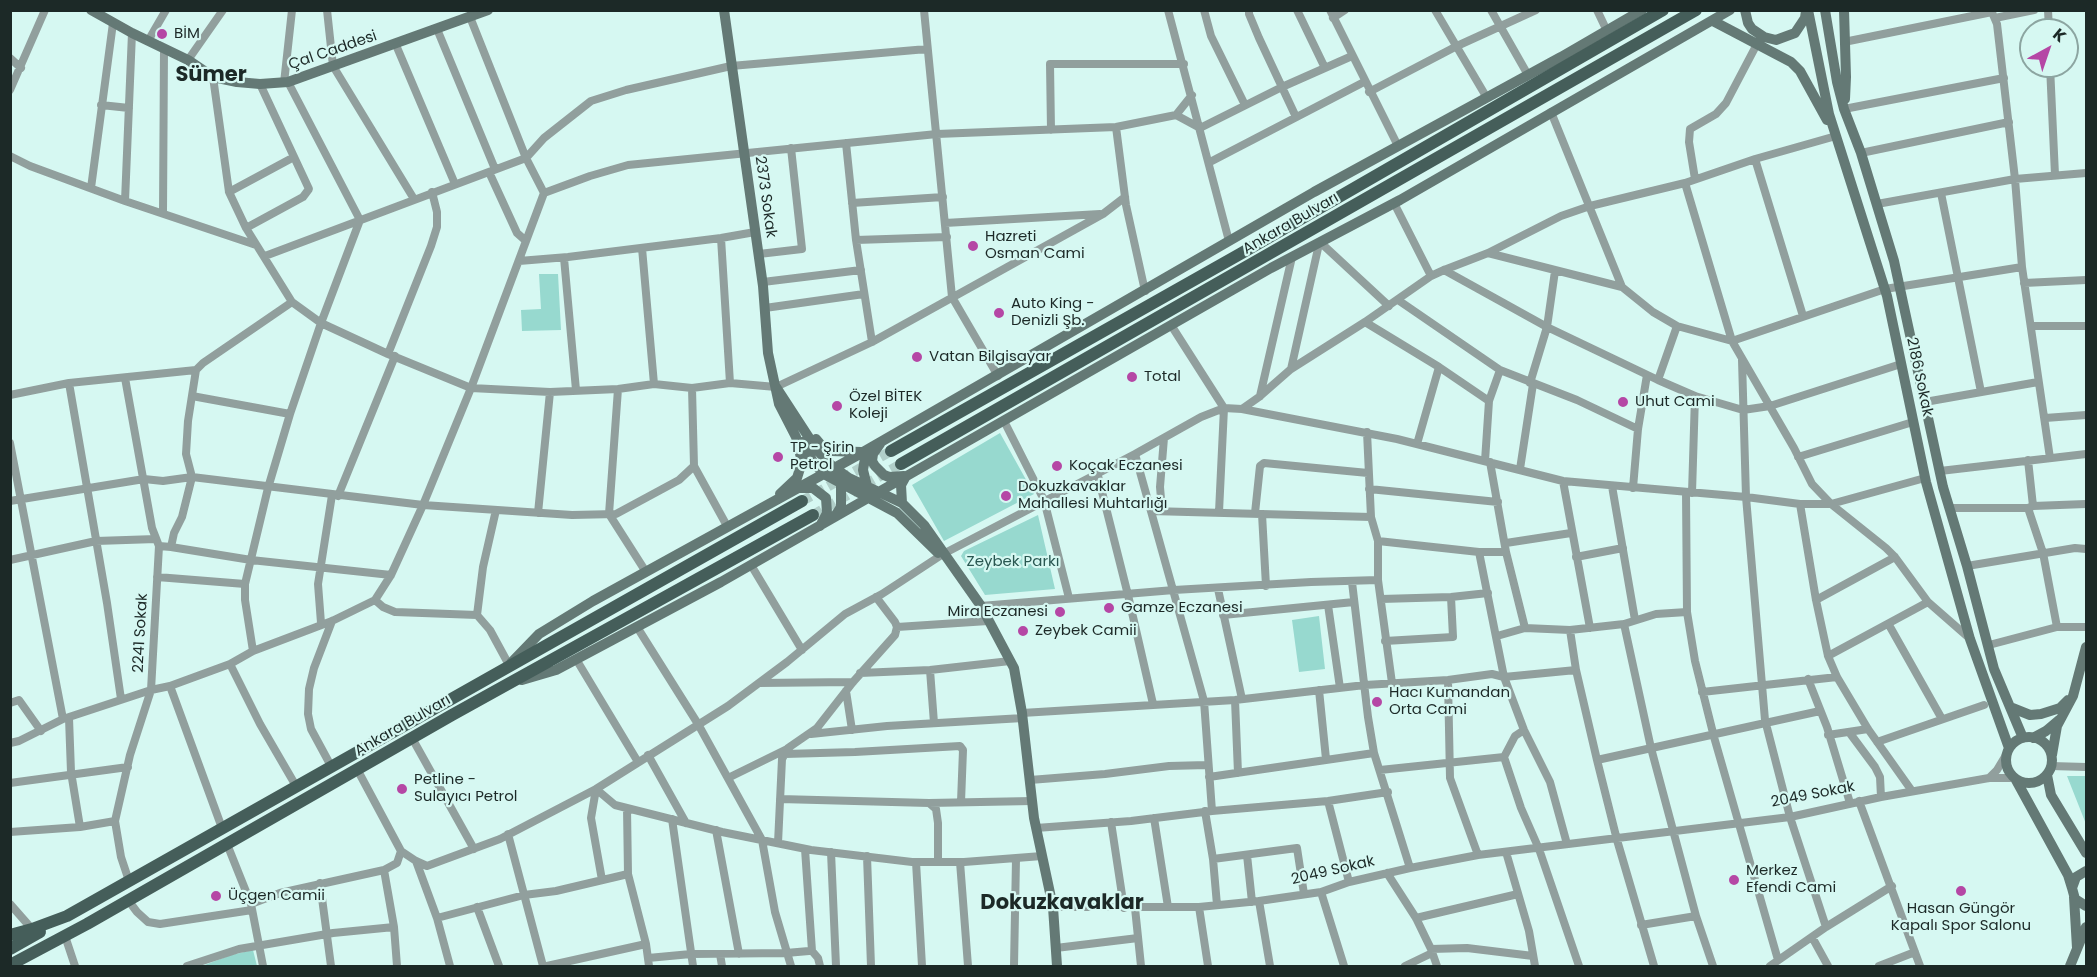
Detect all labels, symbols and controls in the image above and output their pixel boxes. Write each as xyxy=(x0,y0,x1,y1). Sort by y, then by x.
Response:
north arrow xyxy=(2019,18,2079,78)
text: K xyxy=(2048,23,2071,48)
place label: BİM xyxy=(174,25,200,43)
marker: BİM xyxy=(155,27,169,41)
street label: Çal Caddesi xyxy=(286,27,380,75)
district label: Sümer xyxy=(175,63,247,89)
street label: 2373 Sokak xyxy=(750,155,780,239)
street label: Ankara Bulvarı xyxy=(1240,189,1342,259)
place label: Hazreti Osman Cami xyxy=(985,228,1085,263)
marker: Hazreti Osman Cami xyxy=(966,239,980,253)
place label: Auto King - Denizli Şb. xyxy=(1011,295,1094,330)
marker: Auto King - Denizli Şb. xyxy=(992,306,1006,320)
street label: 2186 Sokak xyxy=(1902,336,1936,418)
place label: Vatan Bilgisayar xyxy=(929,348,1051,366)
marker: Vatan Bilgisayar xyxy=(910,350,924,364)
place label: Total xyxy=(1144,368,1181,386)
marker: Total xyxy=(1125,370,1139,384)
place label: Özel BİTEK Koleji xyxy=(849,388,922,423)
place label: Uhut Cami xyxy=(1635,393,1715,411)
marker: Uhut Cami xyxy=(1616,395,1630,409)
marker: Özel BİTEK Koleji xyxy=(830,399,844,413)
place label: TP - Şirin Petrol xyxy=(790,439,854,474)
marker: TP - Şirin Petrol xyxy=(771,450,785,464)
place label: Koçak Eczanesi xyxy=(1069,457,1183,475)
marker: Koçak Eczanesi xyxy=(1050,459,1064,473)
place label: Dokuzkavaklar Mahallesi Muhtarlığı xyxy=(1018,478,1168,513)
marker: Dokuzkavaklar Mahallesi Muhtarlığı xyxy=(999,489,1013,503)
park label: Zeybek Parkı xyxy=(967,553,1059,571)
street label: 2241 Sokak xyxy=(130,593,152,673)
place label: Gamze Eczanesi xyxy=(1121,599,1243,617)
marker: Gamze Eczanesi xyxy=(1102,601,1116,615)
place label: Mira Eczanesi xyxy=(947,603,1048,621)
marker: Mira Eczanesi xyxy=(1053,605,1067,619)
place label: Zeybek Camii xyxy=(1035,622,1137,640)
marker: Zeybek Camii xyxy=(1016,624,1030,638)
place label: Hacı Kumandan Orta Cami xyxy=(1389,684,1510,719)
street label: Ankara Bulvarı xyxy=(352,691,454,761)
marker: Hacı Kumandan Orta Cami xyxy=(1370,695,1384,709)
place label: Petline - Sulayıcı Petrol xyxy=(414,771,517,806)
street label: 2049 Sokak xyxy=(1770,778,1856,812)
marker: Petline - Sulayıcı Petrol xyxy=(395,782,409,796)
street label: 2049 Sokak xyxy=(1290,853,1376,889)
place label: Merkez Efendi Cami xyxy=(1746,862,1836,897)
marker: Merkez Efendi Cami xyxy=(1727,873,1741,887)
marker: Hasan Güngör Kapalı Spor Salonu xyxy=(1954,884,1968,898)
place label: Üçgen Camii xyxy=(228,887,325,905)
marker: Üçgen Camii xyxy=(209,889,223,903)
district label: Dokuzkavaklar xyxy=(980,891,1144,917)
place label: Hasan Güngör Kapalı Spor Salonu xyxy=(1891,900,2031,935)

